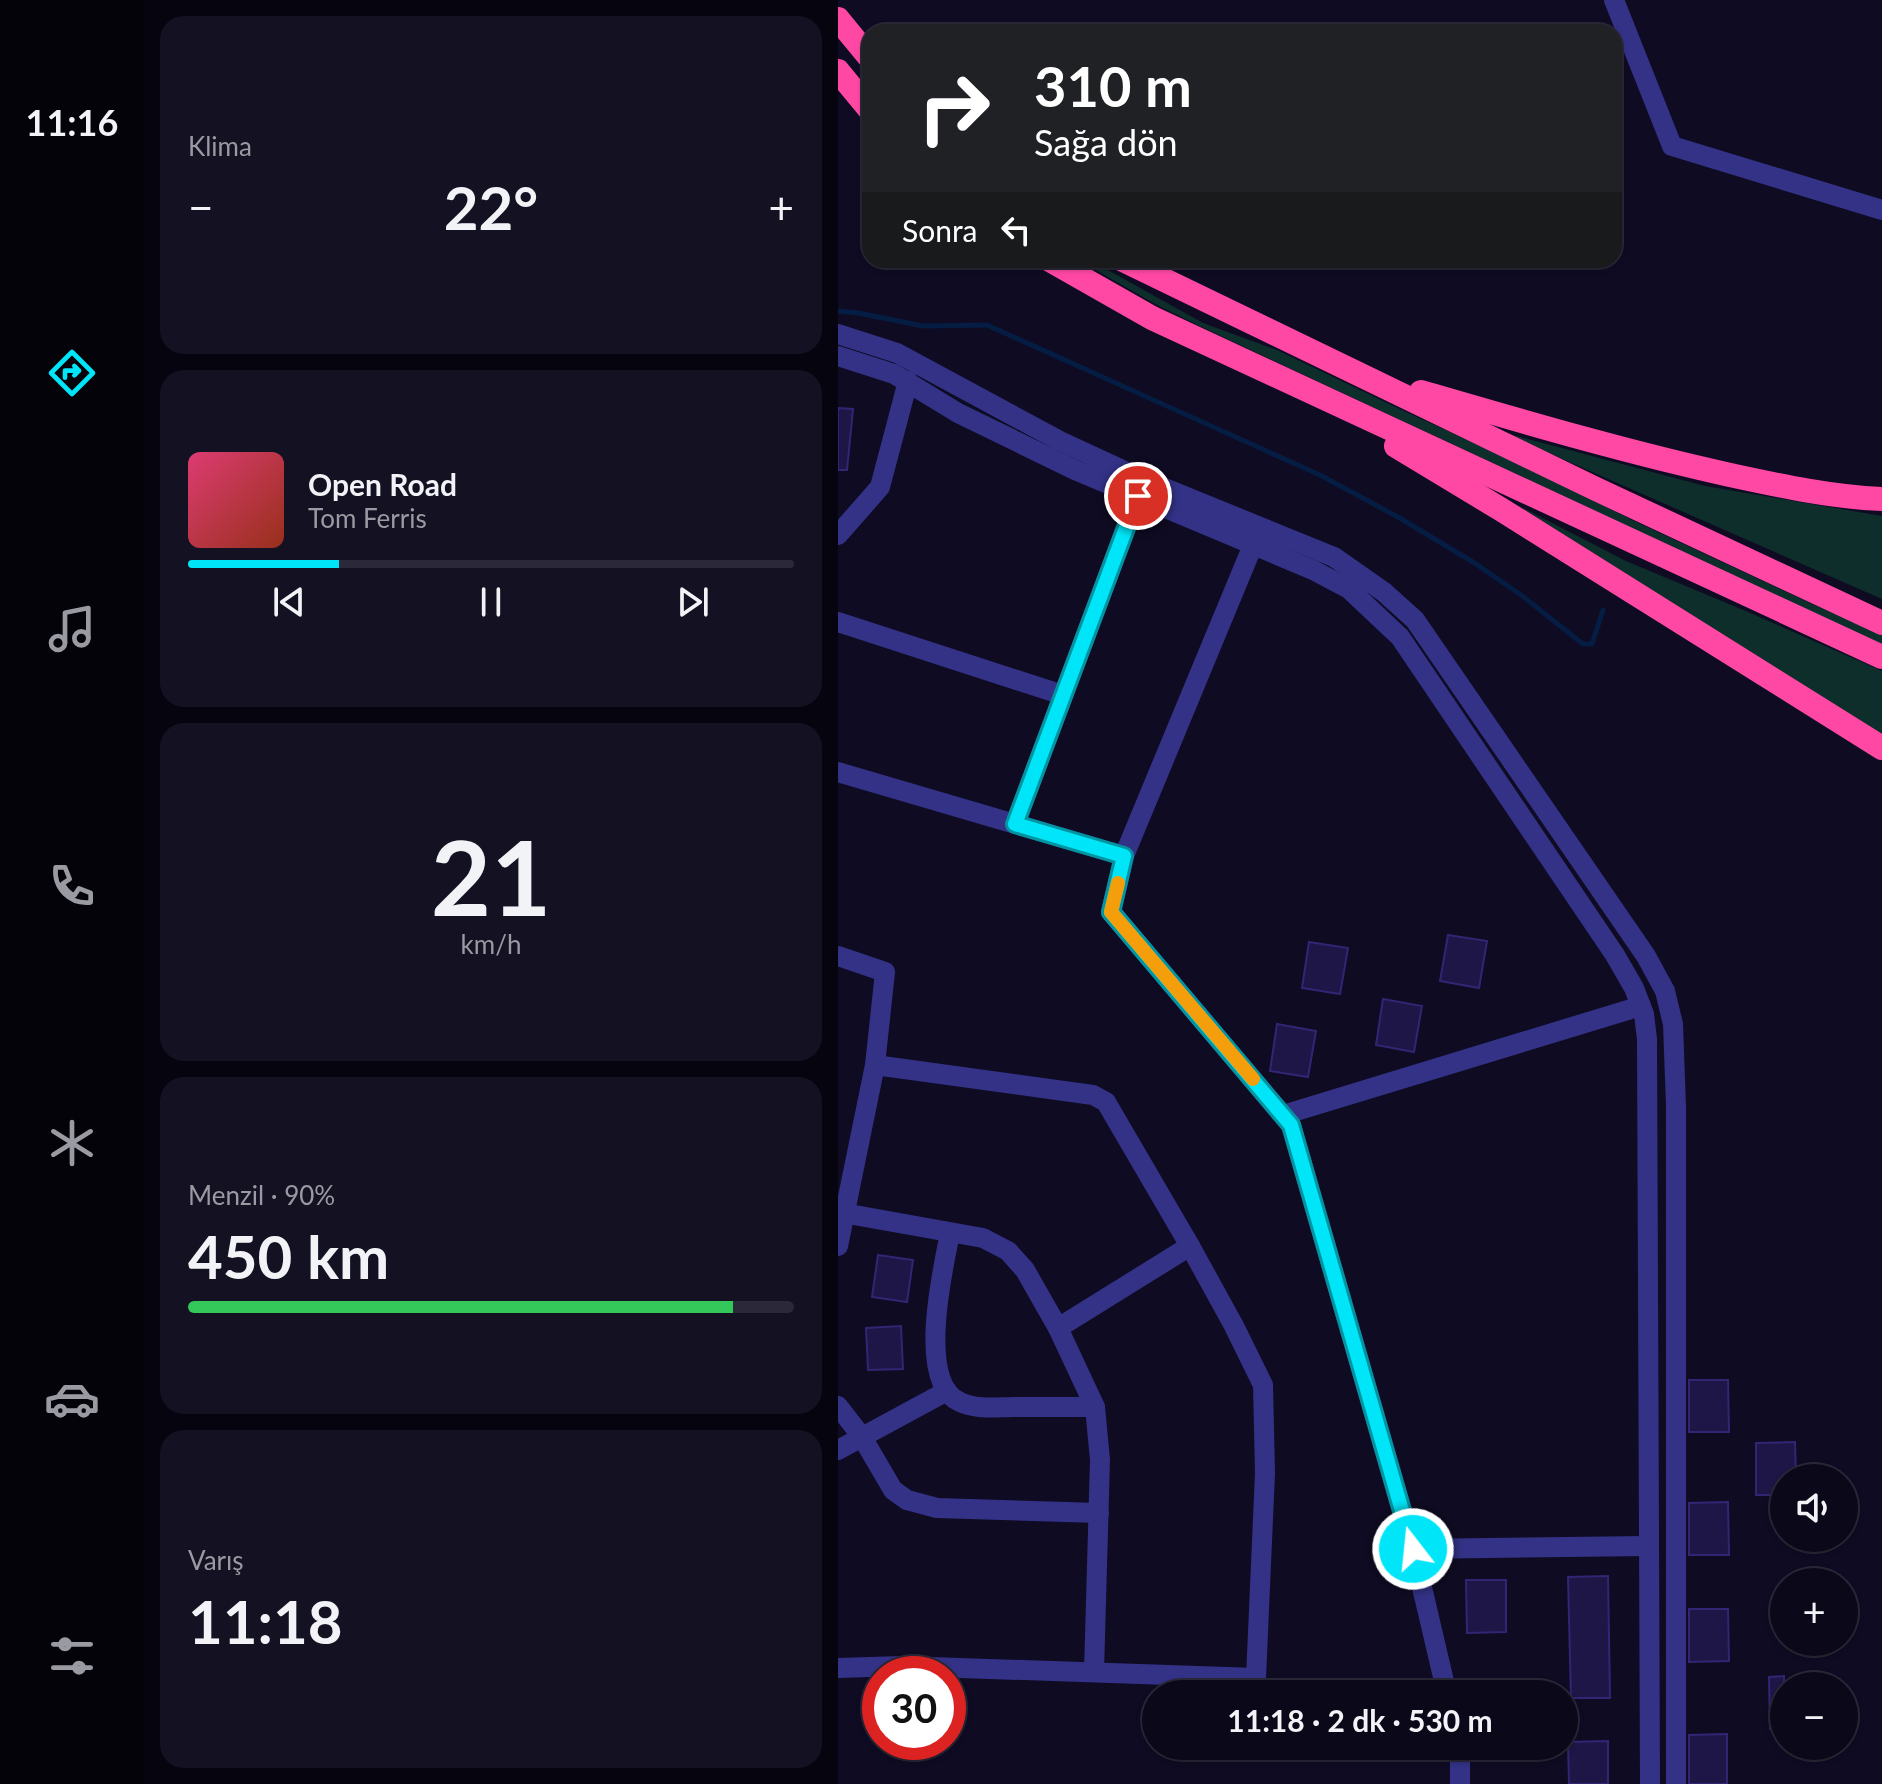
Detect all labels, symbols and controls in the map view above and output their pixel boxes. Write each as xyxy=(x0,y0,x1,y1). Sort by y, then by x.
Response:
text: 310 m xyxy=(1034,52,1192,119)
icon: right xyxy=(902,56,1006,160)
text: 11:16 xyxy=(26,100,118,144)
text: Sağa dön xyxy=(1034,120,1178,164)
text: Klima xyxy=(188,130,252,162)
text: 22° xyxy=(444,171,538,243)
text: − xyxy=(188,181,214,233)
text: + xyxy=(768,181,794,233)
icon: left xyxy=(994,208,1038,252)
text: Sonra xyxy=(902,212,978,248)
icon: directions xyxy=(44,345,100,401)
pin xyxy=(1104,462,1172,530)
text: Open Road xyxy=(308,466,457,502)
icon: arrive xyxy=(1116,474,1160,518)
text: Tom Ferris xyxy=(308,502,427,534)
icon: previous xyxy=(267,580,311,624)
icon: pause xyxy=(469,580,513,624)
icon: next xyxy=(671,580,715,624)
icon: music xyxy=(44,601,100,657)
text: 21 xyxy=(431,813,551,938)
icon: phone xyxy=(44,858,100,914)
text: km/h xyxy=(461,928,521,960)
icon: climate xyxy=(44,1115,100,1171)
text: Menzil · 90% xyxy=(188,1179,335,1211)
text: 450 km xyxy=(188,1220,389,1292)
icon: car xyxy=(44,1371,100,1427)
map controls xyxy=(1770,1464,1858,1760)
button: sound xyxy=(1770,1464,1858,1552)
position arrow xyxy=(1371,1507,1455,1591)
text: Varış xyxy=(188,1544,244,1576)
button: + xyxy=(1770,1568,1858,1656)
text: 11:18 xyxy=(188,1585,343,1657)
icon: filters xyxy=(44,1628,100,1684)
speed limit sign: 30 xyxy=(862,1656,966,1760)
button: − xyxy=(1770,1672,1858,1760)
text: 11:18 · 2 dk · 530 m xyxy=(1227,1702,1493,1738)

